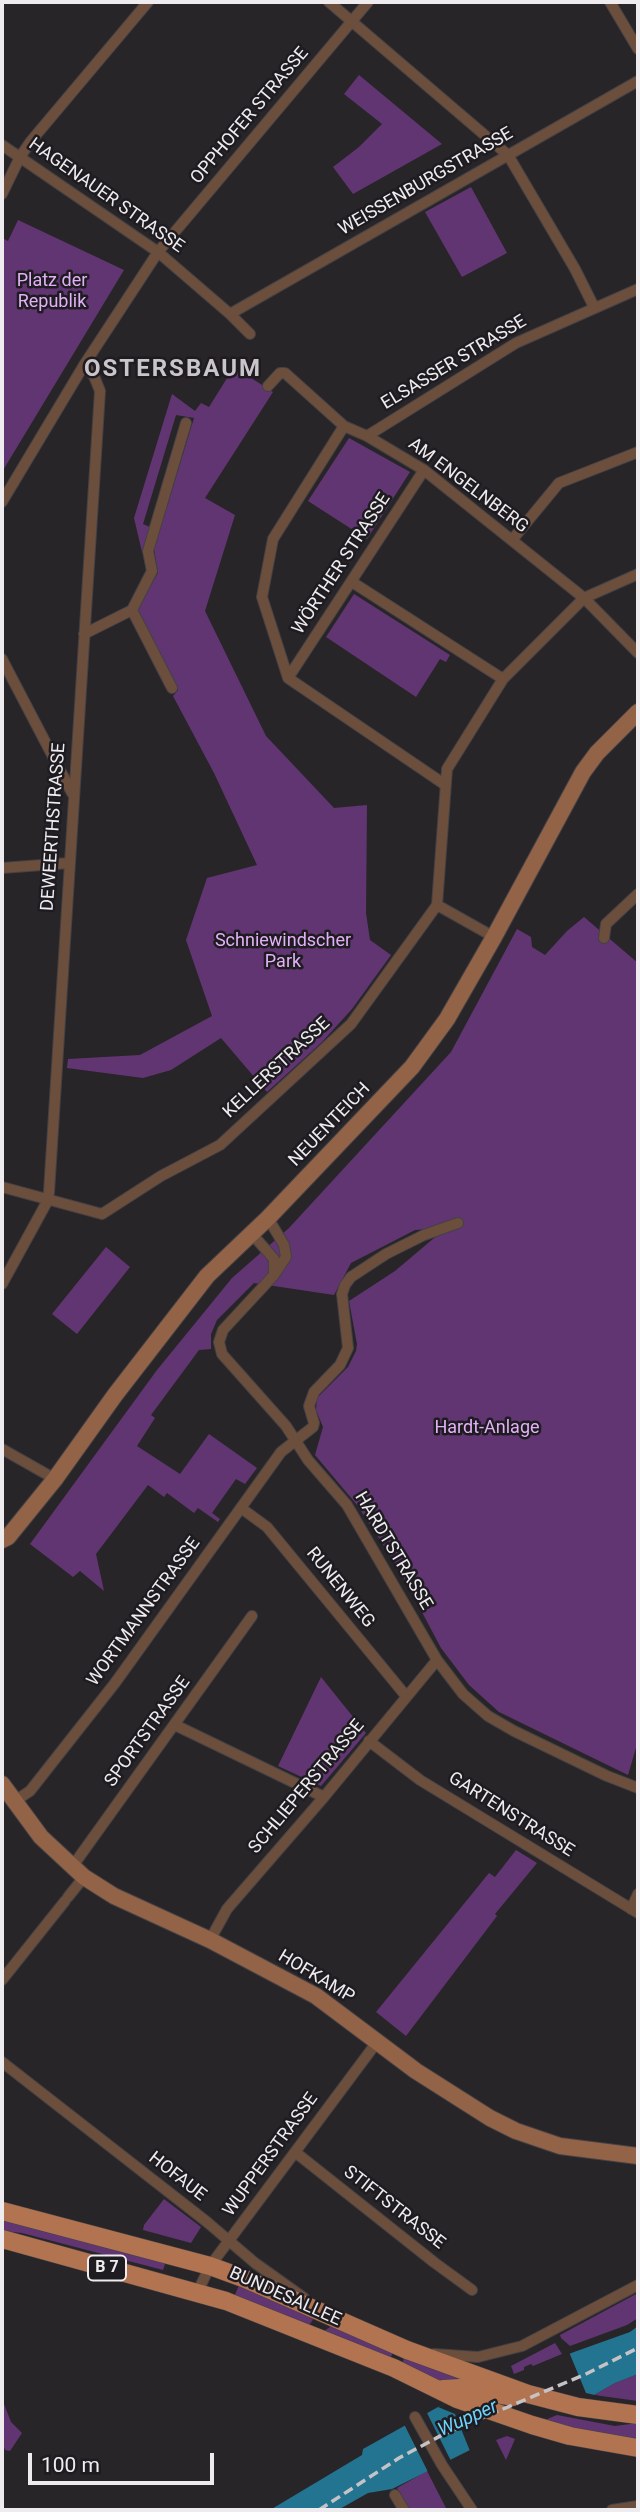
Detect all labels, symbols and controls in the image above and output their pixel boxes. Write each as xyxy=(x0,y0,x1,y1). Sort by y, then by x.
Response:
street label: OPPHOFER STRASSE xyxy=(186,43,314,189)
street label: WEISSENBURGSTRASSE xyxy=(335,123,517,241)
street label: HAGENAUER STRASSE xyxy=(24,134,188,258)
park label: Platz der Republik xyxy=(17,270,87,312)
street label: ELSASSER STRASSE xyxy=(378,311,530,415)
district label: OSTERSBAUM xyxy=(85,356,261,384)
street label: AM ENGELNBERG xyxy=(404,434,532,538)
street label: WÖRTHER STRASSE xyxy=(288,489,396,639)
street label: DEWEERTHSTRASSE xyxy=(37,742,71,912)
park label: Schniewindscher Park xyxy=(215,930,351,972)
street label: KELLERSTRASSE xyxy=(219,1013,335,1123)
street label: NEUENTEICH xyxy=(285,1079,375,1171)
park label: Hardt-Anlage xyxy=(434,1417,540,1439)
street label: HARDTSTRASSE xyxy=(349,1488,437,1614)
street label: WORTMANNSTRASSE xyxy=(83,1533,205,1691)
street label: RUNENWEG xyxy=(301,1543,379,1633)
street label: SPORTSTRASSE xyxy=(101,1673,195,1791)
street label: SCHLIEPERSTRASSE xyxy=(245,1715,369,1859)
street label: GARTENSTRASSE xyxy=(444,1768,578,1862)
street label: HOFKAMP xyxy=(274,1946,358,2008)
street label: WUPPERSTRASSE xyxy=(219,2089,323,2221)
street label: HOFAUE xyxy=(144,2148,210,2206)
street label: STIFTSTRASSE xyxy=(339,2162,449,2254)
road number: B 7 xyxy=(88,2256,126,2280)
street label: BUNDESALLEE xyxy=(226,2263,344,2331)
water label: Wupper xyxy=(435,2396,501,2442)
scale bar xyxy=(32,2438,217,2482)
text: 100 m xyxy=(41,2453,100,2477)

